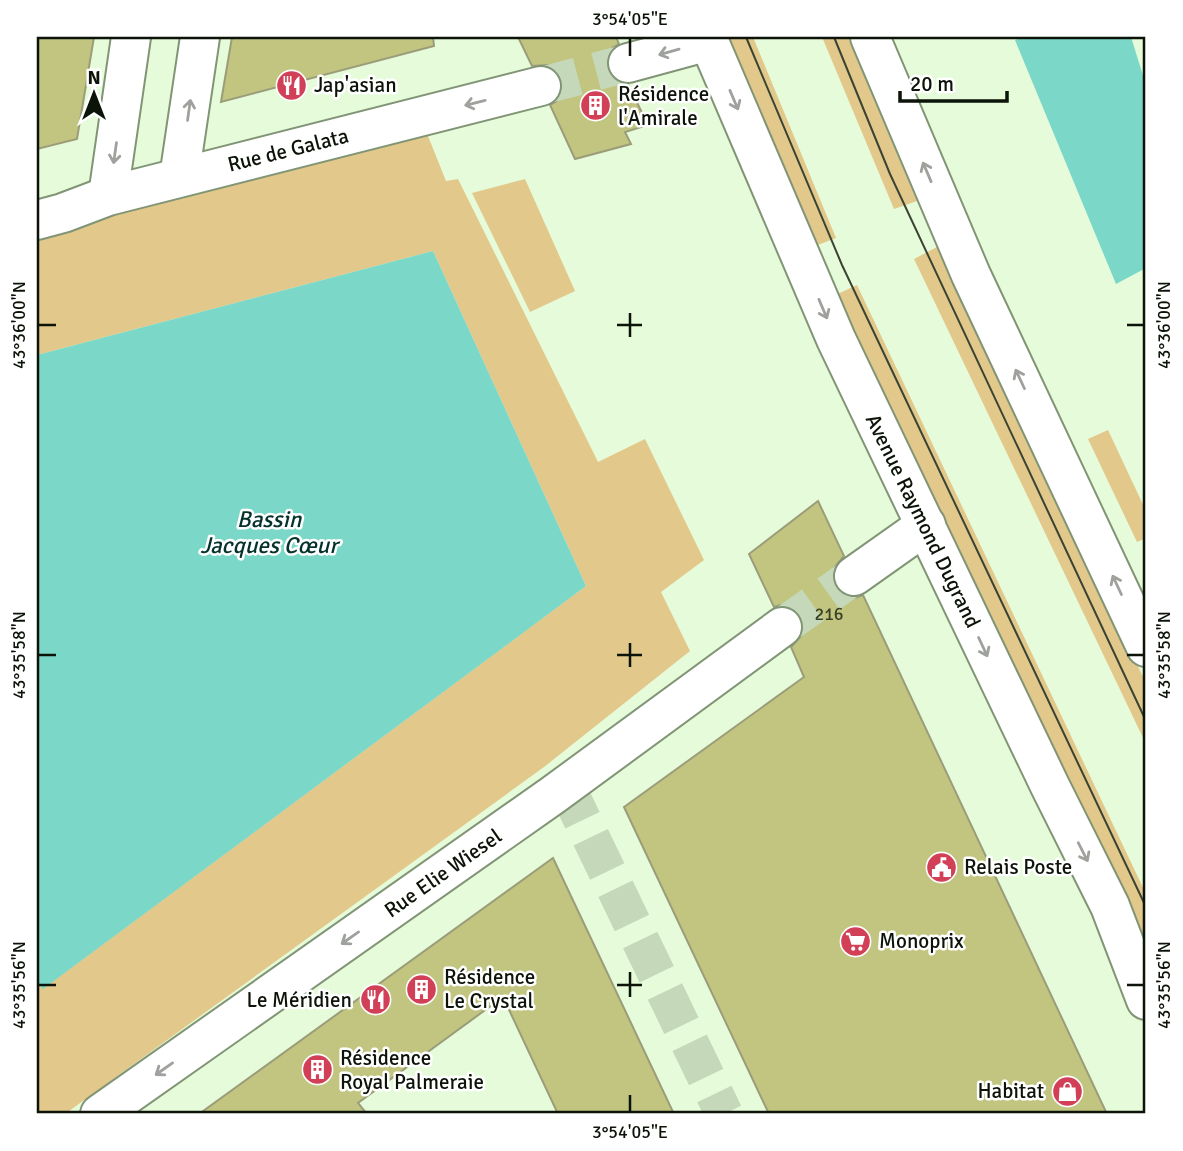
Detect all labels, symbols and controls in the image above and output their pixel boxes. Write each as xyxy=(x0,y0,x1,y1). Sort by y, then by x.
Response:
text: 3°54'05"E xyxy=(592,8,668,30)
one-way arrow xyxy=(658,46,680,59)
north arrow xyxy=(60,60,130,130)
scale bar xyxy=(900,60,1006,104)
text: N xyxy=(87,66,101,90)
restaurant icon: Jap'asian xyxy=(274,68,308,102)
text: 20 m xyxy=(910,71,954,97)
place label: Jap'asian xyxy=(314,72,397,98)
place label: Résidence l'Amirale xyxy=(618,81,709,131)
one-way arrow xyxy=(728,88,741,110)
building icon: Résidence l'Amirale xyxy=(578,89,612,123)
one-way arrow xyxy=(464,97,487,110)
one-way arrow xyxy=(183,100,196,122)
street label: Rue de Galata xyxy=(225,122,351,178)
one-way arrow xyxy=(108,141,121,164)
one-way arrow xyxy=(920,162,933,183)
text: 43°36'00"N xyxy=(8,281,30,369)
text: 43°36'00"N xyxy=(1153,281,1175,369)
one-way arrow xyxy=(817,298,830,319)
one-way arrow xyxy=(1013,369,1026,390)
street label: Avenue Raymond Dugrand xyxy=(860,410,986,632)
water label: Bassin Jacques Cœur xyxy=(200,505,341,560)
one-way arrow xyxy=(1110,575,1123,596)
house number: 216 xyxy=(814,603,844,625)
text: 43°35'58"N xyxy=(8,611,30,699)
text: 43°35'58"N xyxy=(1153,611,1175,699)
one-way arrow xyxy=(977,636,990,657)
street label: Rue Elie Wiesel xyxy=(379,823,507,923)
one-way arrow xyxy=(1076,841,1090,862)
public building icon: Relais Poste xyxy=(924,850,958,884)
place label: Relais Poste xyxy=(964,854,1072,880)
supermarket icon: Monoprix xyxy=(839,924,873,958)
place label: Monoprix xyxy=(879,928,964,954)
one-way arrow xyxy=(341,931,360,945)
text: 43°35'56"N xyxy=(8,941,30,1029)
text: 43°35'56"N xyxy=(1153,941,1175,1029)
place label: Résidence Le Crystal xyxy=(444,964,535,1014)
building icon: Résidence Le Crystal xyxy=(404,972,438,1006)
restaurant icon: Le Méridien xyxy=(358,983,392,1017)
place label: Le Méridien xyxy=(246,987,352,1013)
place label: Résidence Royal Palmeraie xyxy=(340,1045,484,1095)
building icon: Résidence Royal Palmeraie xyxy=(300,1053,334,1087)
one-way arrow xyxy=(155,1062,174,1076)
shop icon: Habitat xyxy=(1050,1074,1084,1108)
place label: Habitat xyxy=(977,1078,1044,1104)
text: 3°54'05"E xyxy=(592,1121,668,1143)

